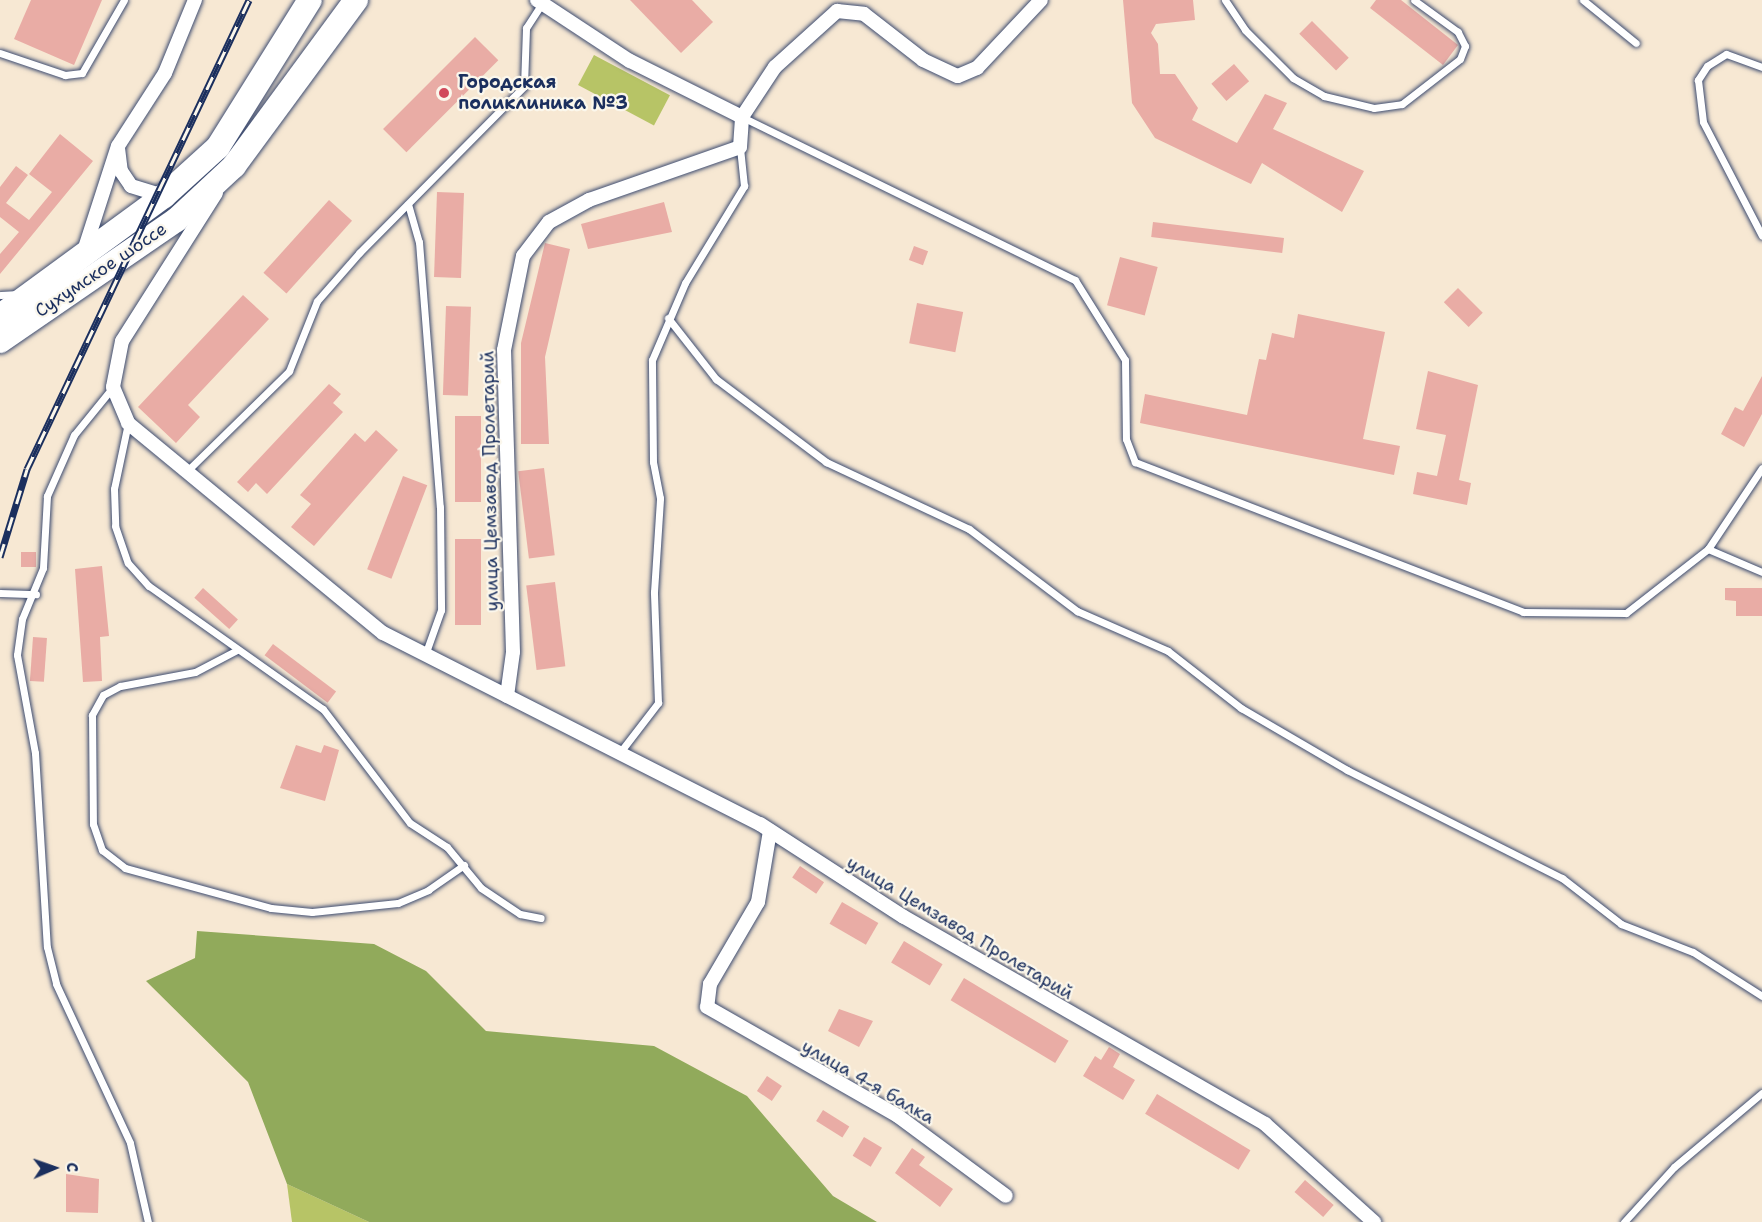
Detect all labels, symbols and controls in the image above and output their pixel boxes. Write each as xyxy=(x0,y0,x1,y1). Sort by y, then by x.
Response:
place label: Городская поликлиника №3 xyxy=(458,72,628,115)
marker: Городская поликлиника №3 xyxy=(435,84,453,102)
street label: Сухумское шоссе xyxy=(31,218,171,322)
street label: улица Цемзавод Пролетарий xyxy=(477,351,503,611)
street label: улица Цемзавод Пролетарий xyxy=(843,852,1077,1004)
street label: улица 4-я балка xyxy=(798,1035,938,1129)
north arrow xyxy=(24,1138,84,1198)
text: С xyxy=(62,1162,83,1173)

